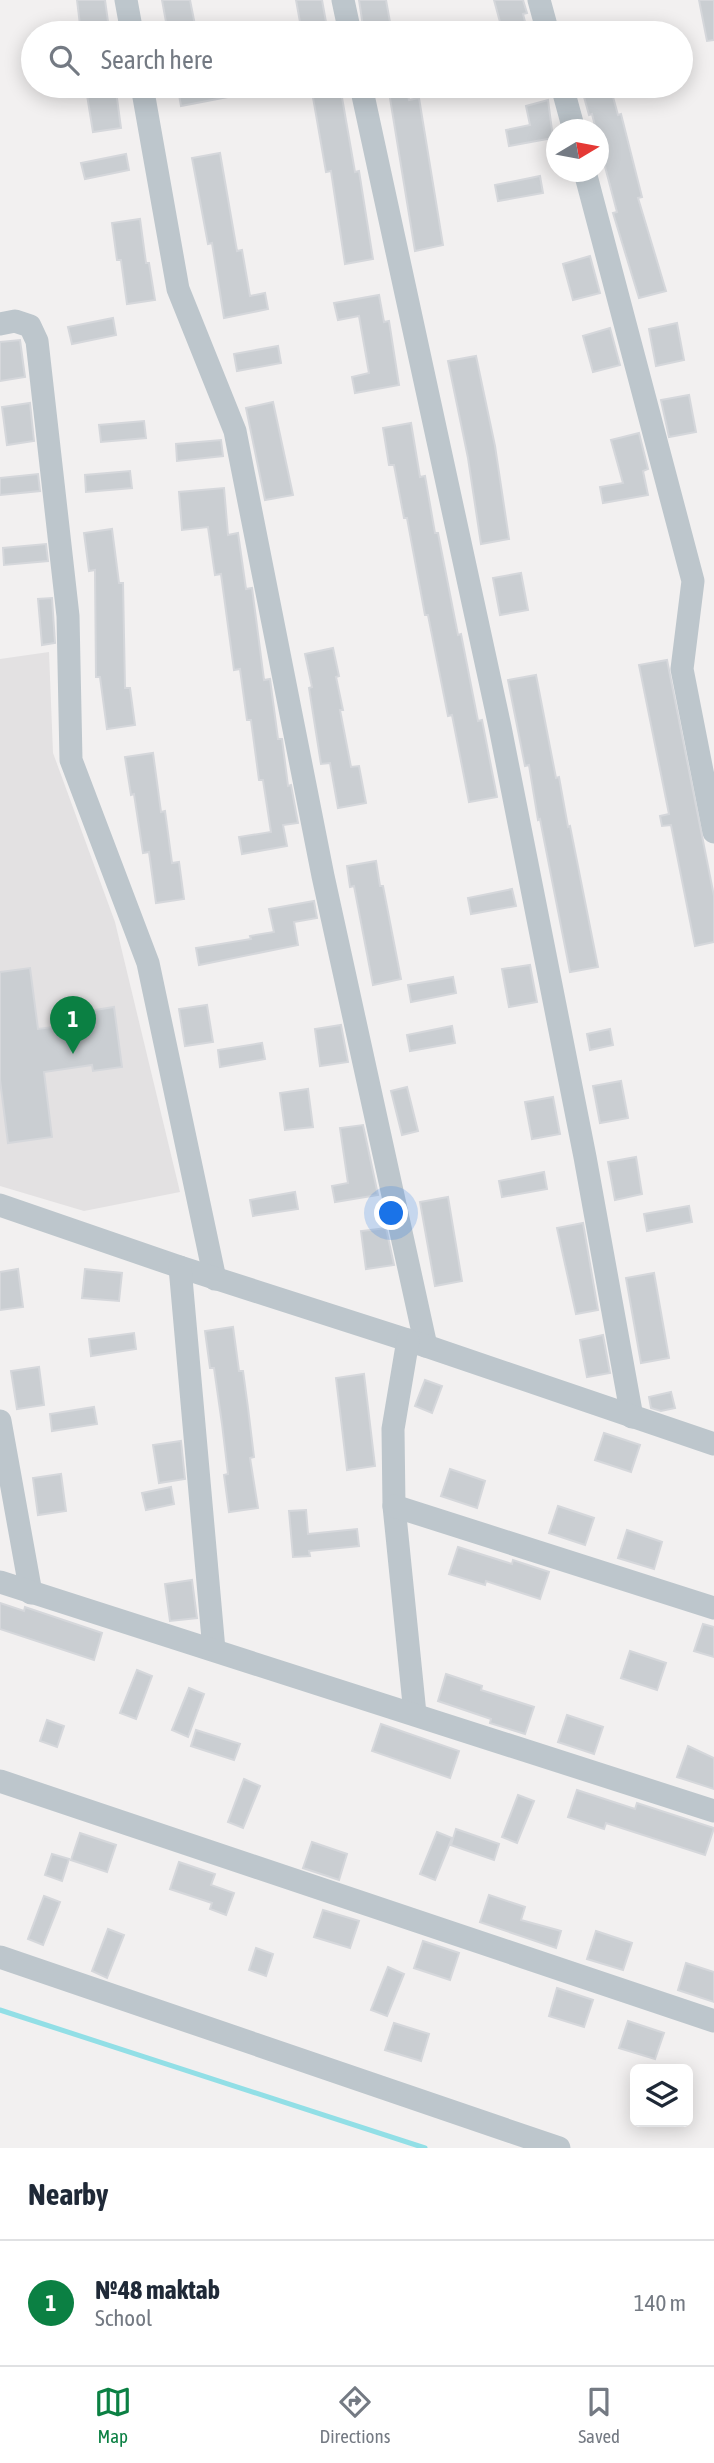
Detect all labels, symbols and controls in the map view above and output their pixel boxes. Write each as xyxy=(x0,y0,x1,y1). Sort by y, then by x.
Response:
search box xyxy=(21,21,693,98)
icon: search xyxy=(45,41,83,79)
text: Search here xyxy=(101,45,213,75)
north arrow xyxy=(546,119,609,182)
pin: 1 xyxy=(50,996,96,1054)
your location xyxy=(374,1196,408,1230)
map controls xyxy=(630,2064,693,2127)
button: layers xyxy=(630,2064,693,2127)
text: Nearby xyxy=(28,2177,108,2211)
text: №48 maktab xyxy=(95,2275,220,2305)
text: 1 xyxy=(46,2290,56,2316)
text: 140 m xyxy=(634,2290,686,2316)
text: School xyxy=(95,2305,152,2331)
tab: Map xyxy=(94,2383,132,2447)
tab: Directions xyxy=(320,2383,390,2447)
tab: Saved xyxy=(578,2383,620,2447)

